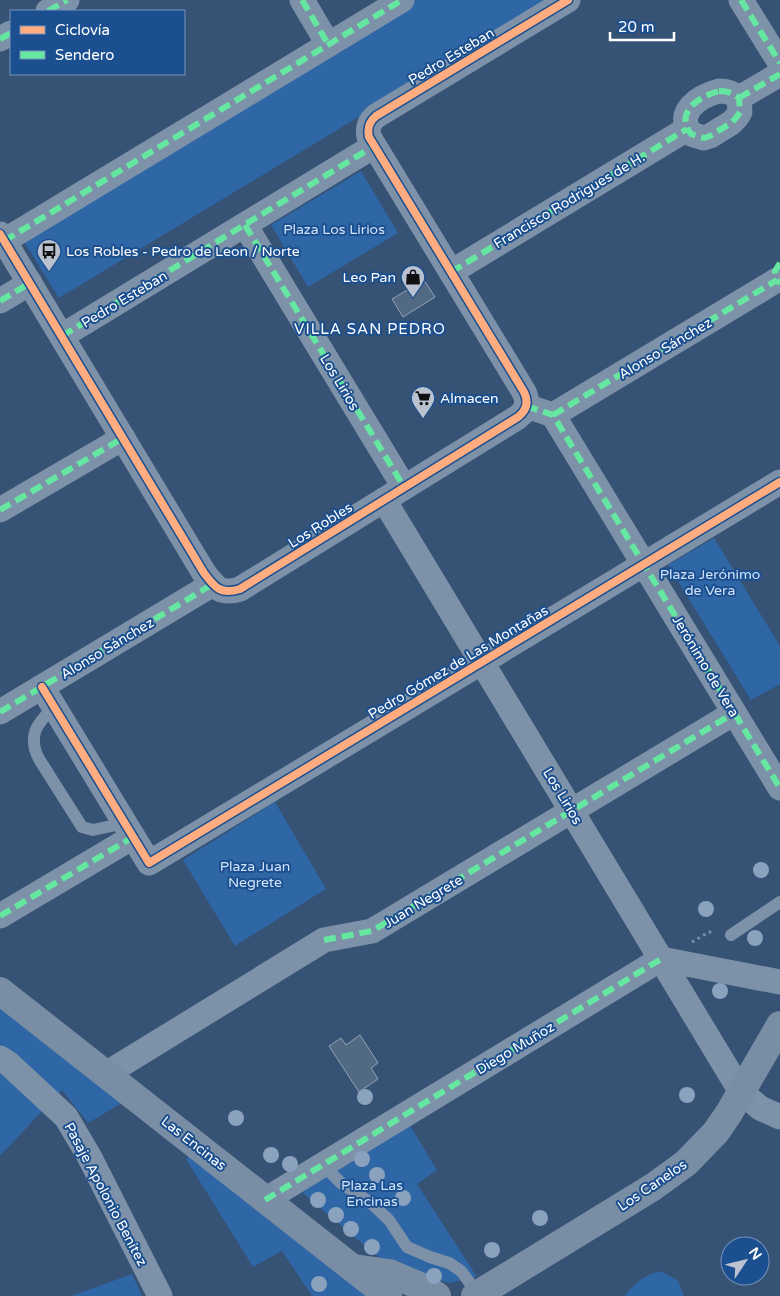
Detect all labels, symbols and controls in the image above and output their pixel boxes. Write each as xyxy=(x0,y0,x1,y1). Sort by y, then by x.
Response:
legend xyxy=(10,10,185,75)
scale bar xyxy=(610,10,674,42)
text: 20 m xyxy=(618,18,655,36)
text: Ciclovía xyxy=(55,21,110,39)
street label: Pedro Esteban xyxy=(405,24,497,89)
text: Sendero xyxy=(55,46,114,64)
street label: Francisco Rodrigues de H. xyxy=(491,148,648,252)
park label: Plaza Los Lirios xyxy=(283,221,385,238)
bus stop icon: Los Robles - Pedro de Leon / Norte xyxy=(36,238,62,272)
place label: Los Robles - Pedro de Leon / Norte xyxy=(66,243,300,260)
shop icon: Leo Pan xyxy=(400,264,426,298)
street label: Pedro Esteban xyxy=(78,267,170,332)
place label: Leo Pan xyxy=(342,269,396,286)
street label: Alonso Sánchez xyxy=(616,314,715,383)
district label: VILLA SAN PEDRO xyxy=(294,320,446,338)
street label: Los Lirios xyxy=(316,351,363,414)
supermarket icon: Almacen xyxy=(410,385,436,419)
place label: Almacen xyxy=(440,390,498,407)
street label: Los Robles xyxy=(285,499,356,552)
park label: Plaza Jerónimo de Vera xyxy=(660,566,760,599)
street label: Pedro Gómez de Las Montañas xyxy=(365,602,552,723)
street label: Jerónimo de Vera xyxy=(669,612,743,720)
street label: Alonso Sánchez xyxy=(58,614,157,683)
street label: Los Lirios xyxy=(539,765,586,828)
park label: Plaza Juan Negrete xyxy=(220,858,290,891)
street label: Juan Negrete xyxy=(381,871,466,932)
street label: Diego Muñoz xyxy=(473,1018,558,1079)
street label: Las Encinas xyxy=(158,1113,230,1174)
street label: Pasaje Apolonio Benítez xyxy=(60,1120,151,1269)
street label: Los Canelos xyxy=(614,1156,690,1215)
park label: Plaza Las Encinas xyxy=(341,1177,403,1210)
north arrow xyxy=(720,1236,770,1286)
text: N xyxy=(745,1244,765,1263)

